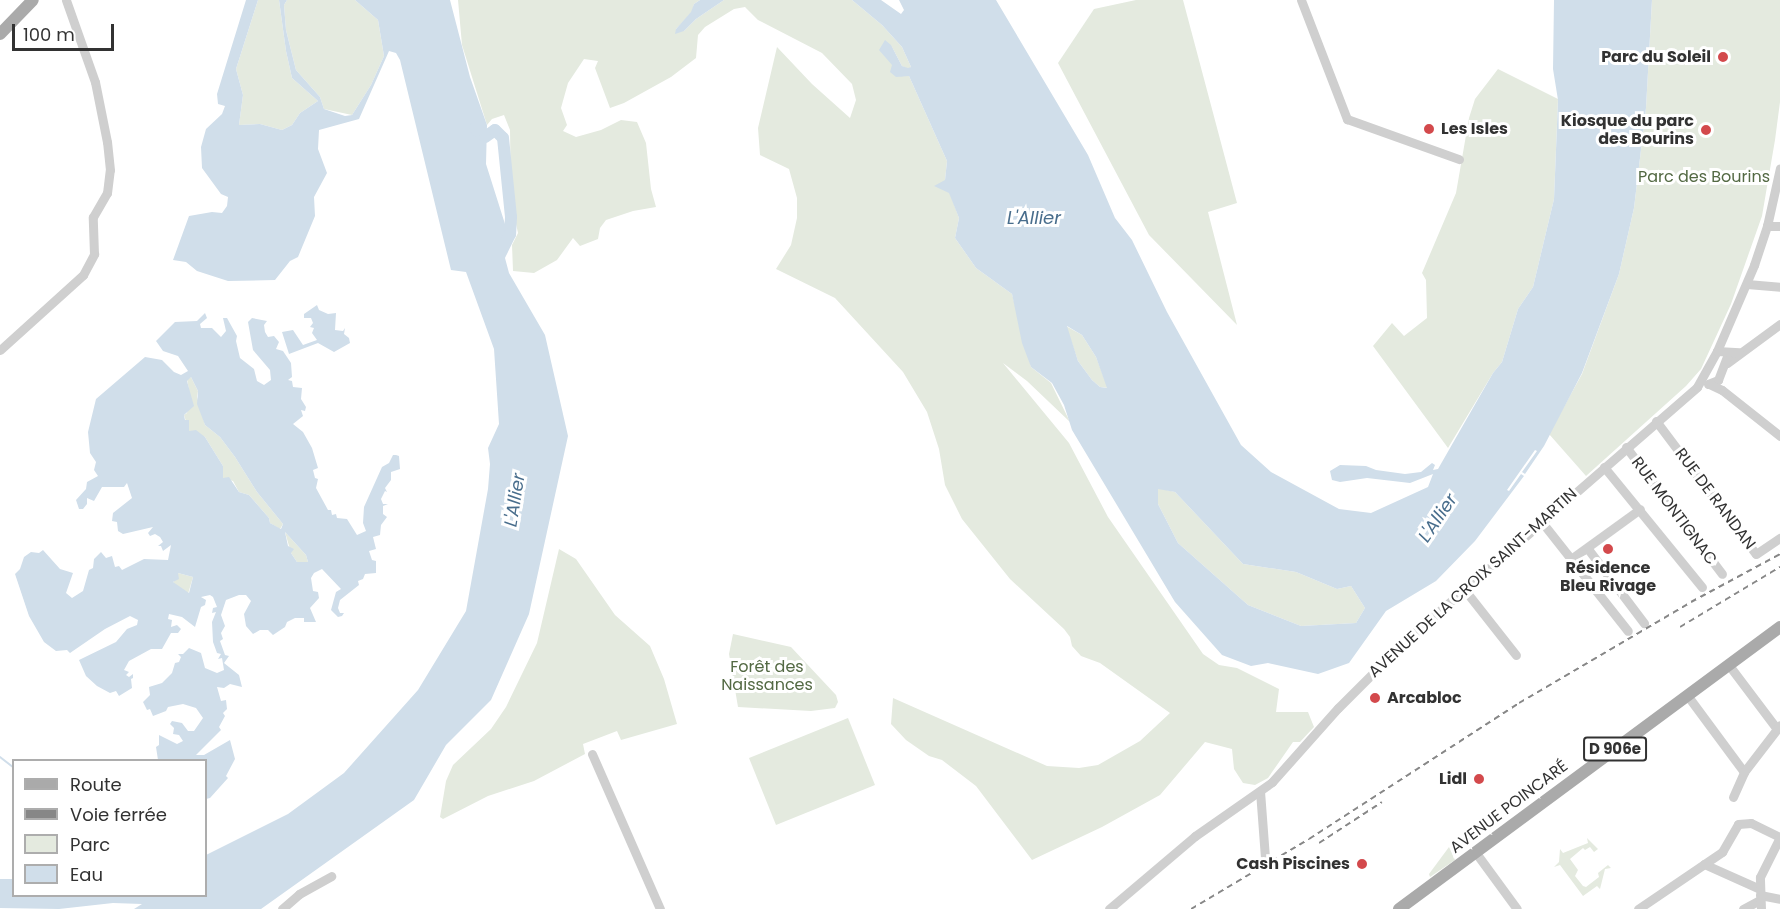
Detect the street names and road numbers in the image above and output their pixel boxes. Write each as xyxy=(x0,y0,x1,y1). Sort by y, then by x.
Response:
street label: RUE DE RANDAN xyxy=(1671,445,1759,553)
street label: RUE MONTIGNAC xyxy=(1627,453,1721,569)
street label: AVENUE DE LA CROIX SAINT-MARTIN xyxy=(1365,484,1581,682)
road number: D 906e xyxy=(1582,737,1648,761)
street label: AVENUE POINCARÉ xyxy=(1446,756,1572,858)

